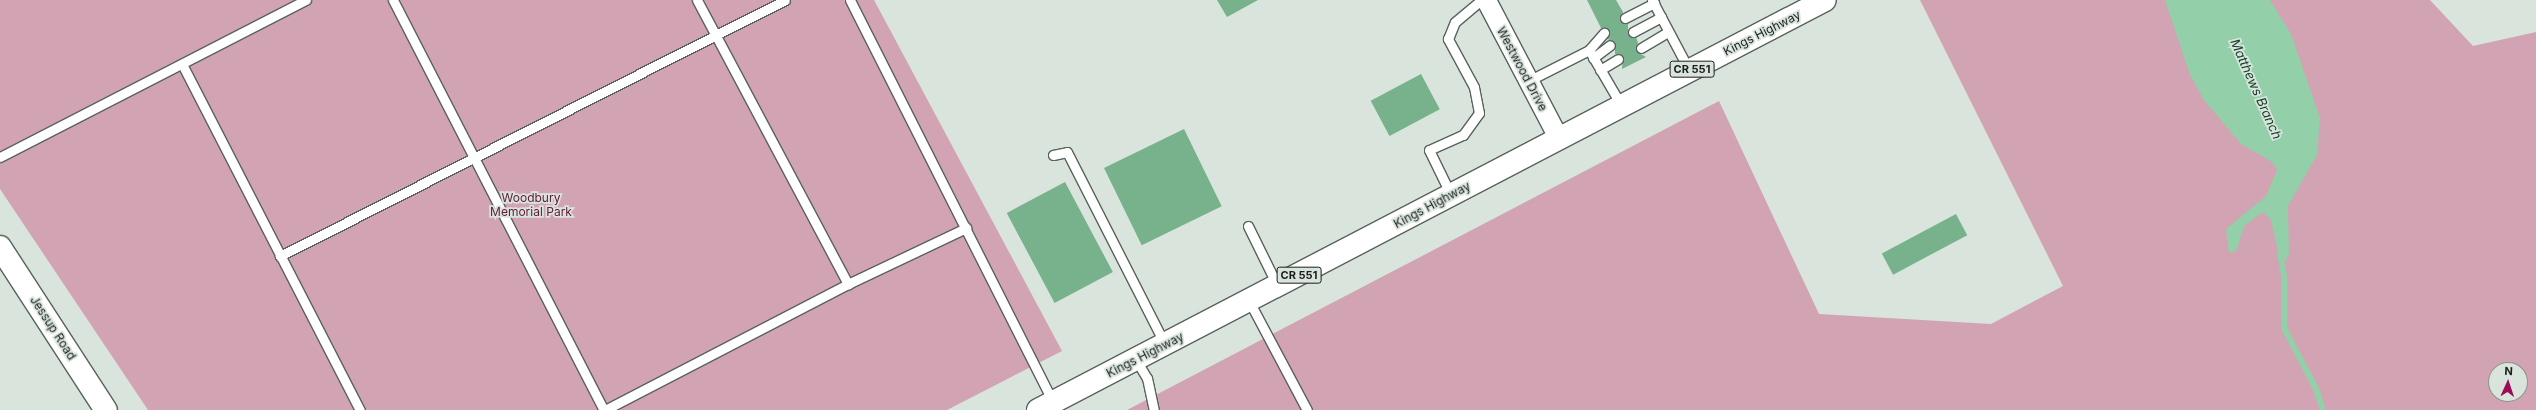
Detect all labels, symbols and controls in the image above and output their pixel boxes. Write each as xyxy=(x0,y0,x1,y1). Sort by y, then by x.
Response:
street label: Kings Highway xyxy=(1721,7,1803,59)
street label: Westwood Drive xyxy=(1494,25,1550,113)
water label: Matthews Branch xyxy=(2227,36,2285,142)
road number: CR 551 xyxy=(1669,60,1715,78)
street label: Kings Highway xyxy=(1391,179,1473,231)
park label: Woodbury Memorial Park xyxy=(490,191,572,219)
road number: CR 551 xyxy=(1276,266,1322,284)
street label: Jessup Road xyxy=(27,293,79,363)
street label: Kings Highway xyxy=(1104,329,1186,381)
north arrow xyxy=(2488,362,2528,402)
text: N xyxy=(2504,364,2513,378)

